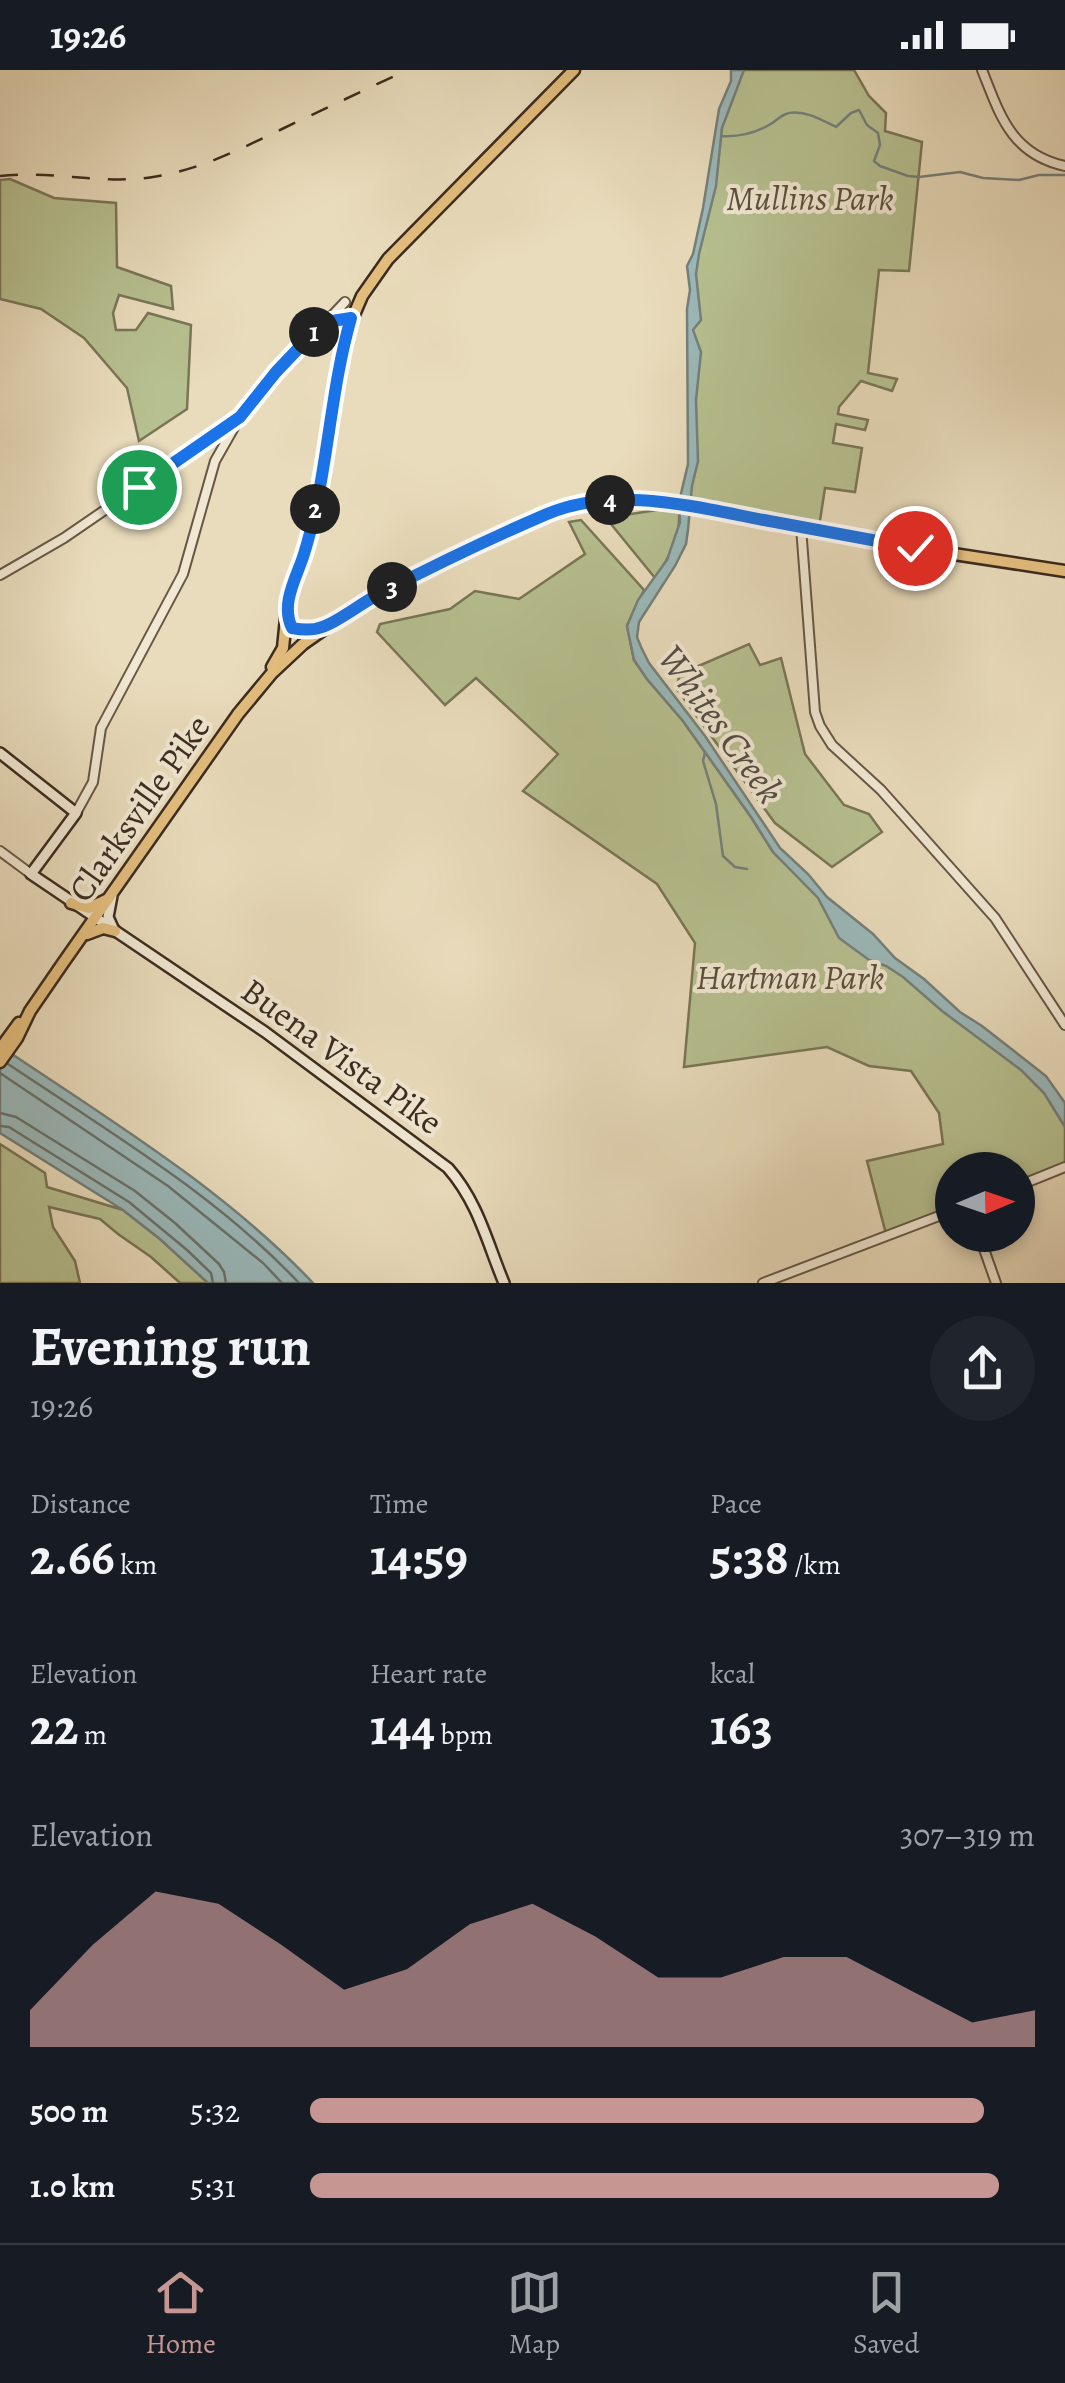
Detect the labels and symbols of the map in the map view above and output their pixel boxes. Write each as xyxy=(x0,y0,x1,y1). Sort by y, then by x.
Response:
park label: Mullins Park xyxy=(726,174,894,222)
pin: 1 xyxy=(289,307,339,357)
pin xyxy=(97,445,182,530)
pin: 4 xyxy=(585,475,635,525)
pin: 2 xyxy=(290,484,340,534)
pin xyxy=(873,506,958,591)
pin: 3 xyxy=(367,562,417,612)
water label: Whites Creek xyxy=(646,634,796,814)
street label: Clarksville Pike xyxy=(57,705,221,911)
park label: Hartman Park xyxy=(696,953,884,1001)
street label: Buena Vista Pike xyxy=(232,967,452,1145)
north arrow xyxy=(935,1152,1035,1252)

